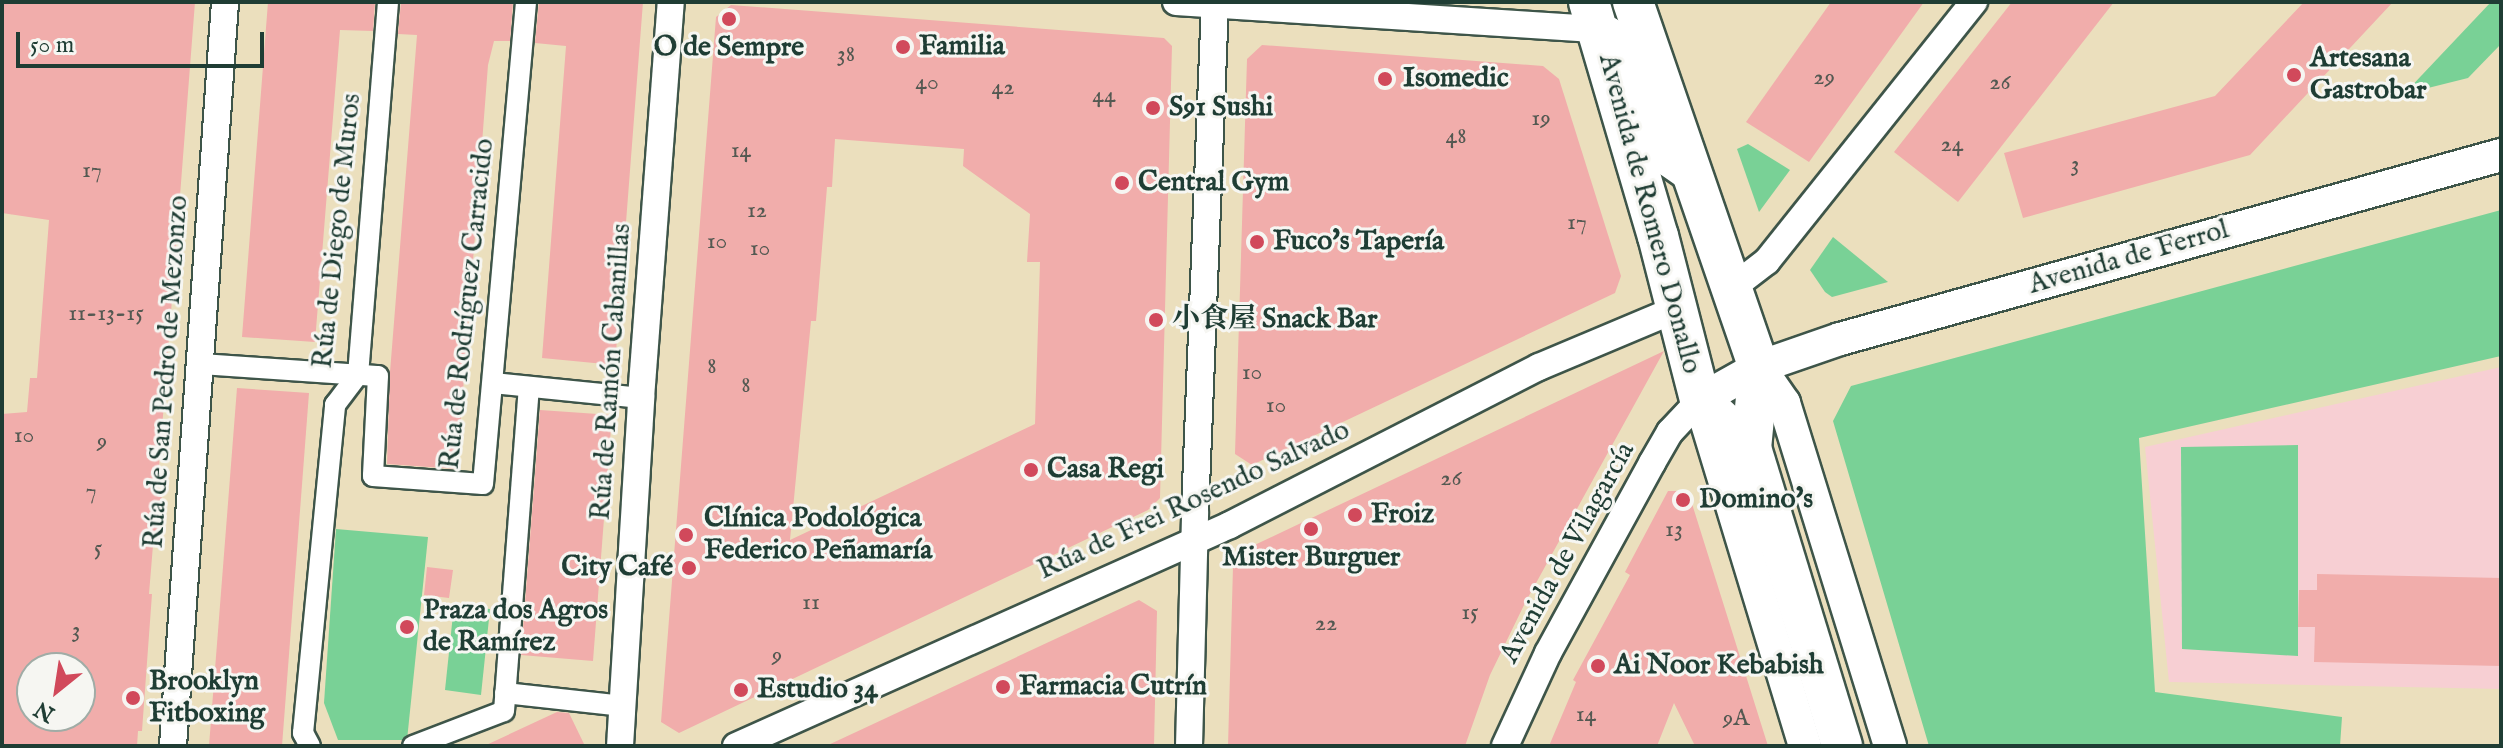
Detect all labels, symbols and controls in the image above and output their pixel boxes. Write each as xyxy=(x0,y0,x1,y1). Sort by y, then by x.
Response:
marker: O de Sempre xyxy=(720,10,738,28)
scale bar xyxy=(20,16,268,66)
text: 50 m xyxy=(30,30,74,61)
place label: Familia xyxy=(919,30,1005,64)
place label: O de Sempre xyxy=(654,31,804,65)
marker: Familia xyxy=(894,38,912,56)
house number: 38 xyxy=(837,41,855,69)
place label: Artesana Gastrobar xyxy=(2310,42,2427,108)
street label: Avenida de Romero Donallo xyxy=(1590,50,1708,378)
place label: Isomedic xyxy=(1403,62,1509,96)
house number: 29 xyxy=(1813,64,1835,92)
marker: Artesana Gastrobar xyxy=(2285,66,2303,84)
marker: Isomedic xyxy=(1374,68,1396,90)
house number: 40 xyxy=(915,69,939,97)
house number: 26 xyxy=(1989,69,2011,97)
house number: 42 xyxy=(991,74,1015,102)
house number: 44 xyxy=(1092,82,1116,110)
place label: S91 Sushi xyxy=(1169,91,1273,125)
street label: Rúa de Diego de Muros xyxy=(307,92,369,370)
marker: S91 Sushi xyxy=(1144,99,1162,117)
house number: 19 xyxy=(1531,105,1551,133)
house number: 48 xyxy=(1445,123,1467,151)
house number: 24 xyxy=(1940,131,1964,159)
street label: Rúa de Rodríguez Carracido xyxy=(434,137,502,471)
house number: 14 xyxy=(731,137,751,165)
house number: 3 xyxy=(2071,151,2079,179)
house number: 17 xyxy=(82,157,102,185)
place label: Central Gym xyxy=(1138,166,1289,200)
marker: Central Gym xyxy=(1113,174,1131,192)
street label: Rúa de San Pedro de Mezonzo xyxy=(138,194,196,550)
house number: 12 xyxy=(747,197,767,225)
house number: 17 xyxy=(1567,209,1587,237)
street label: Avenida de Ferrol xyxy=(2025,213,2233,303)
street label: Rúa de Ramón Cabanillas xyxy=(585,222,639,522)
place label: Fuco's Tapería xyxy=(1273,225,1444,259)
house number: 10 xyxy=(707,228,727,256)
marker: Fuco's Tapería xyxy=(1248,233,1266,251)
house number: 10 xyxy=(750,235,770,263)
house number: 11-13-15 xyxy=(68,300,144,328)
place label: 小食屋 Snack Bar xyxy=(1172,303,1378,337)
marker: 小食屋 Snack Bar xyxy=(1147,311,1165,329)
house number: 8 xyxy=(707,353,717,381)
house number: 10 xyxy=(1242,359,1262,387)
house number: 8 xyxy=(741,372,751,400)
house number: 10 xyxy=(1266,392,1286,420)
street label: Rúa de Frei Rosendo Salvado xyxy=(1033,414,1355,588)
house number: 10 xyxy=(14,422,34,450)
house number: 9 xyxy=(97,428,107,456)
street label: Avenida de Vilagarcía xyxy=(1493,437,1643,669)
place label: Casa Regi xyxy=(1047,453,1164,487)
marker: Casa Regi xyxy=(1022,461,1040,479)
house number: 26 xyxy=(1440,465,1462,493)
house number: 7 xyxy=(85,478,97,506)
place label: Domino's xyxy=(1699,483,1813,517)
marker: Domino's xyxy=(1674,491,1692,509)
place label: Froiz xyxy=(1371,498,1434,532)
place label: Clínica Podológica Federico Peñamaría xyxy=(704,502,932,568)
marker: Froiz xyxy=(1346,506,1364,524)
house number: 13 xyxy=(1665,516,1683,544)
marker: Mister Burguer xyxy=(1302,520,1320,538)
marker: Clínica Podológica Federico Peñamaría xyxy=(675,524,697,546)
house number: 5 xyxy=(94,535,102,563)
place label: Mister Burguer xyxy=(1222,541,1400,575)
place label: City Café xyxy=(561,551,673,585)
marker: City Café xyxy=(680,559,698,577)
house number: 11 xyxy=(802,589,820,617)
place label: Praza dos Agros de Ramírez xyxy=(423,594,608,660)
house number: 15 xyxy=(1461,599,1479,627)
house number: 22 xyxy=(1315,610,1337,638)
house number: 3 xyxy=(72,617,80,645)
marker: Praza dos Agros de Ramírez xyxy=(398,618,416,636)
house number: 9 xyxy=(772,642,782,670)
place label: Ai Noor Kebabish xyxy=(1614,649,1824,683)
north arrow xyxy=(16,652,96,732)
marker: Ai Noor Kebabish xyxy=(1589,657,1607,675)
place label: Brooklyn Fitboxing xyxy=(149,665,265,731)
place label: Farmacia Cutrín xyxy=(1019,670,1207,704)
place label: Estudio 34 xyxy=(757,673,878,707)
marker: Farmacia Cutrín xyxy=(994,678,1012,696)
marker: Estudio 34 xyxy=(732,681,750,699)
marker: Brooklyn Fitboxing xyxy=(124,689,142,707)
text: N xyxy=(30,694,60,728)
house number: 14 xyxy=(1576,701,1596,729)
house number: 9A xyxy=(1723,705,1749,733)

